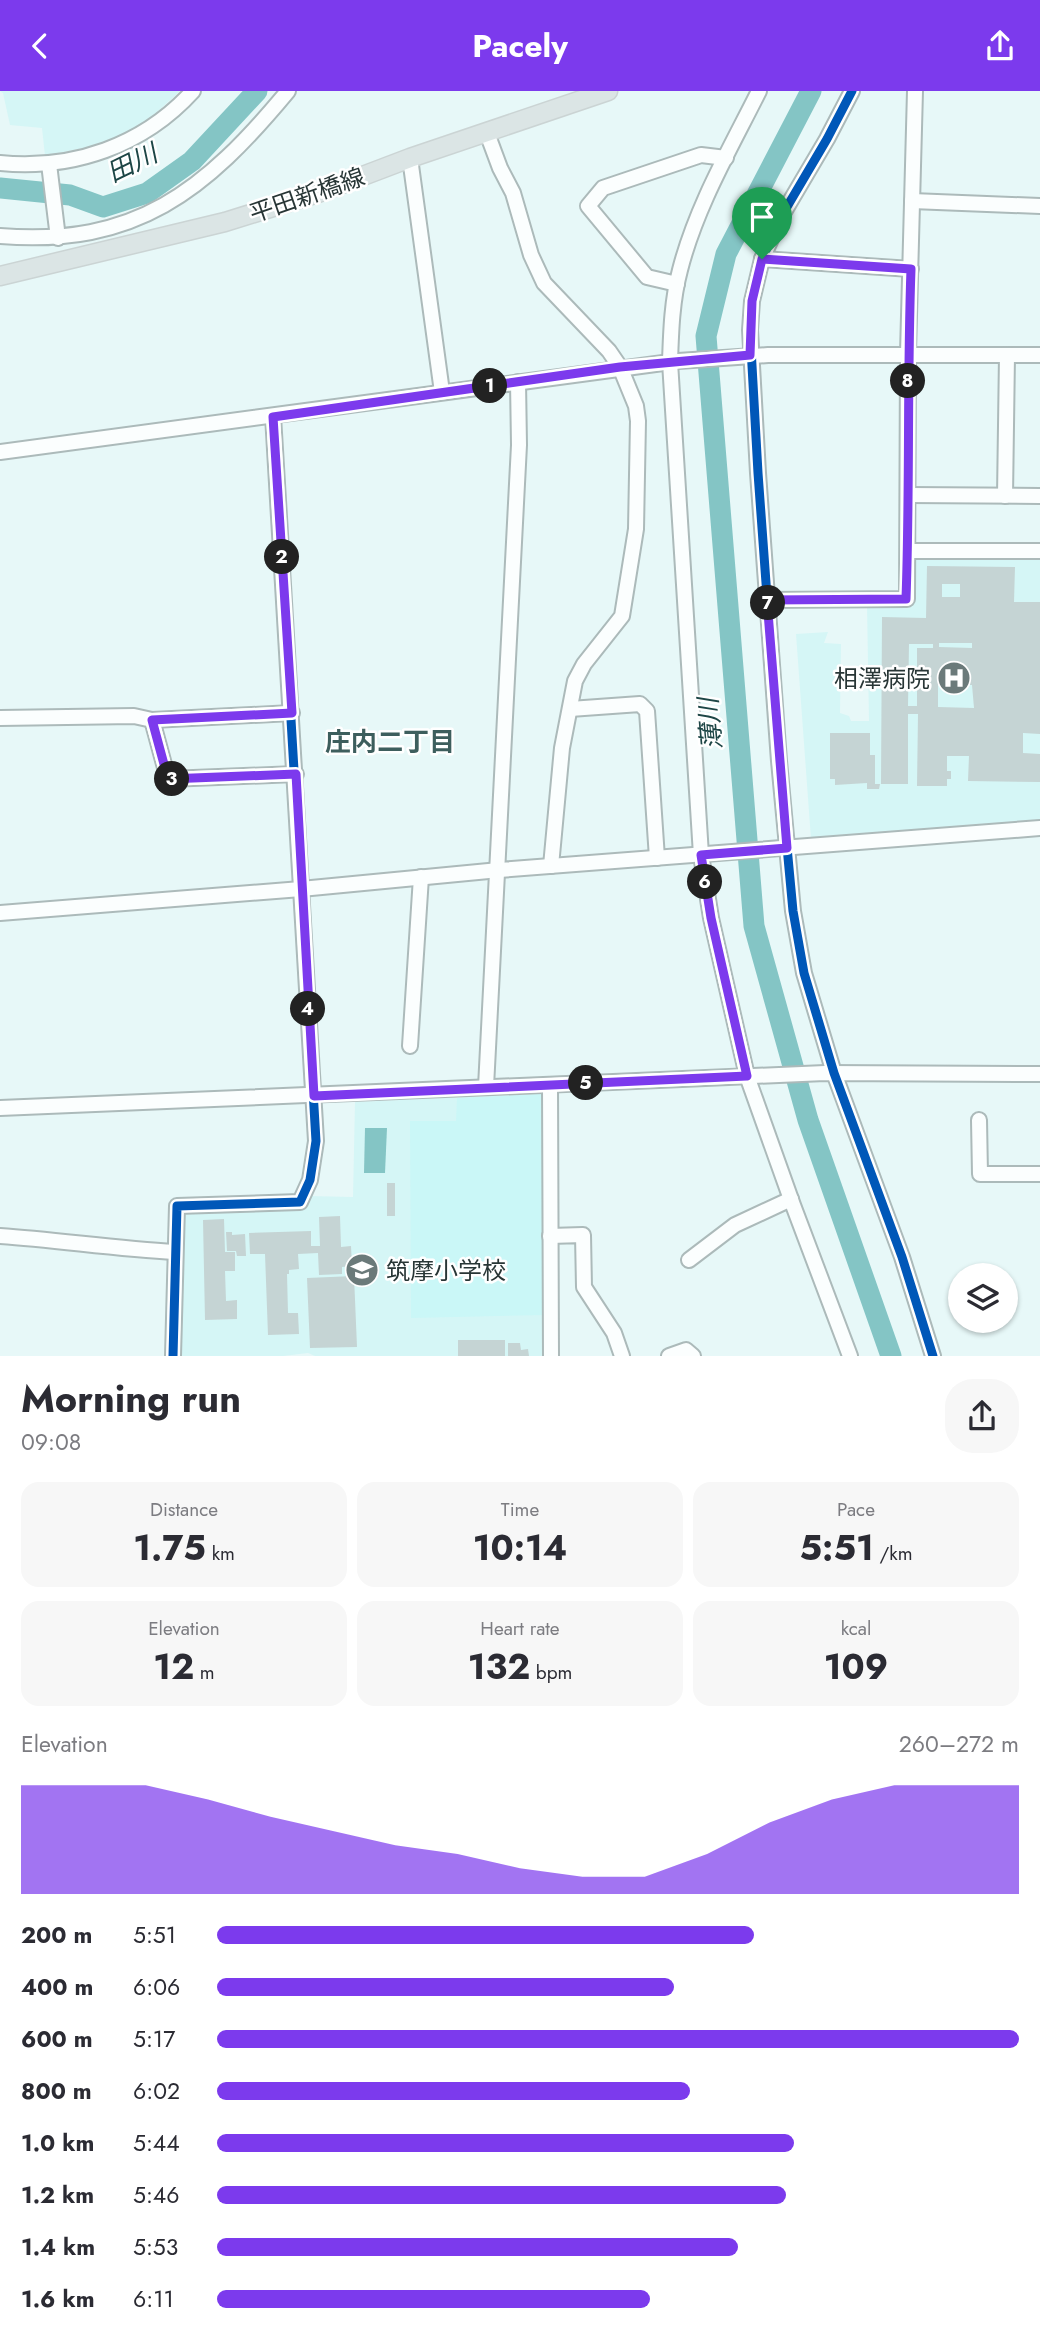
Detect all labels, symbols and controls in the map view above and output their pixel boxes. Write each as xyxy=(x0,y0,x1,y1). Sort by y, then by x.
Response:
text: Pacely xyxy=(472,23,568,69)
icon: back xyxy=(21,27,59,65)
icon: share xyxy=(981,27,1019,65)
water label: 田川 xyxy=(100,133,166,191)
street label: 平田新橋線 xyxy=(245,159,369,231)
pin xyxy=(732,187,792,259)
icon: arrive xyxy=(743,198,781,236)
pin: 8 xyxy=(890,363,926,399)
text: 8 xyxy=(902,367,913,394)
pin: 1 xyxy=(472,369,508,403)
text: 1 xyxy=(485,372,494,399)
pin: 2 xyxy=(264,539,300,575)
text: 2 xyxy=(275,543,288,570)
pin: 7 xyxy=(750,585,786,621)
text: 7 xyxy=(762,589,773,616)
hospital icon: 相澤病院 xyxy=(935,659,973,697)
place label: 相澤病院 xyxy=(834,661,930,696)
water label: 薄川 xyxy=(689,693,731,752)
district label: 庄内二丁目 xyxy=(325,723,455,761)
pin: 3 xyxy=(154,761,190,797)
text: 3 xyxy=(166,765,177,792)
pin: 6 xyxy=(688,865,722,899)
text: 6 xyxy=(698,868,711,895)
pin: 4 xyxy=(290,991,326,1027)
text: 4 xyxy=(301,995,314,1022)
pin: 5 xyxy=(568,1065,604,1101)
text: 5 xyxy=(579,1069,592,1096)
school or university icon: 筑摩小学校 xyxy=(343,1251,381,1289)
place label: 筑摩小学校 xyxy=(386,1253,506,1288)
map controls xyxy=(948,1263,1018,1333)
button: layers xyxy=(948,1263,1018,1333)
text: Morning run xyxy=(21,1371,241,1426)
button: share xyxy=(945,1379,1019,1453)
text: 09:08 xyxy=(21,1425,81,1459)
text: Distance xyxy=(150,1496,218,1523)
text: Time xyxy=(501,1496,539,1523)
text: Pace xyxy=(837,1496,875,1523)
text: 1.75 xyxy=(133,1523,206,1573)
text: 10:14 xyxy=(473,1523,567,1573)
text: 5:51 xyxy=(800,1523,874,1573)
text: km xyxy=(206,1540,235,1567)
text: /km xyxy=(874,1540,912,1567)
text: Elevation xyxy=(148,1615,220,1642)
text: Heart rate xyxy=(480,1615,560,1642)
text: kcal xyxy=(841,1615,871,1642)
text: 12 xyxy=(153,1642,194,1692)
text: 132 xyxy=(468,1642,530,1692)
text: 109 xyxy=(824,1642,888,1692)
text: m xyxy=(194,1659,215,1686)
text: bpm xyxy=(530,1659,572,1686)
text: Elevation xyxy=(21,1727,108,1761)
text: 260–272 m xyxy=(899,1727,1019,1761)
text: 200 m xyxy=(21,1918,92,1952)
text: 5:51 xyxy=(133,1918,176,1952)
text: 400 m xyxy=(21,1970,93,2004)
text: 6:06 xyxy=(133,1970,180,2004)
text: 600 m xyxy=(21,2022,93,2056)
text: 5:17 xyxy=(133,2022,175,2056)
text: 800 m xyxy=(21,2074,92,2108)
text: 6:02 xyxy=(133,2074,180,2108)
text: 1.0 km xyxy=(21,2126,94,2160)
text: 5:44 xyxy=(133,2126,180,2160)
text: 1.2 km xyxy=(21,2178,94,2212)
text: 5:46 xyxy=(133,2178,180,2212)
text: 1.4 km xyxy=(21,2230,95,2264)
text: 5:53 xyxy=(133,2230,178,2264)
text: 1.6 km xyxy=(21,2282,95,2316)
text: 6:11 xyxy=(133,2282,174,2316)

